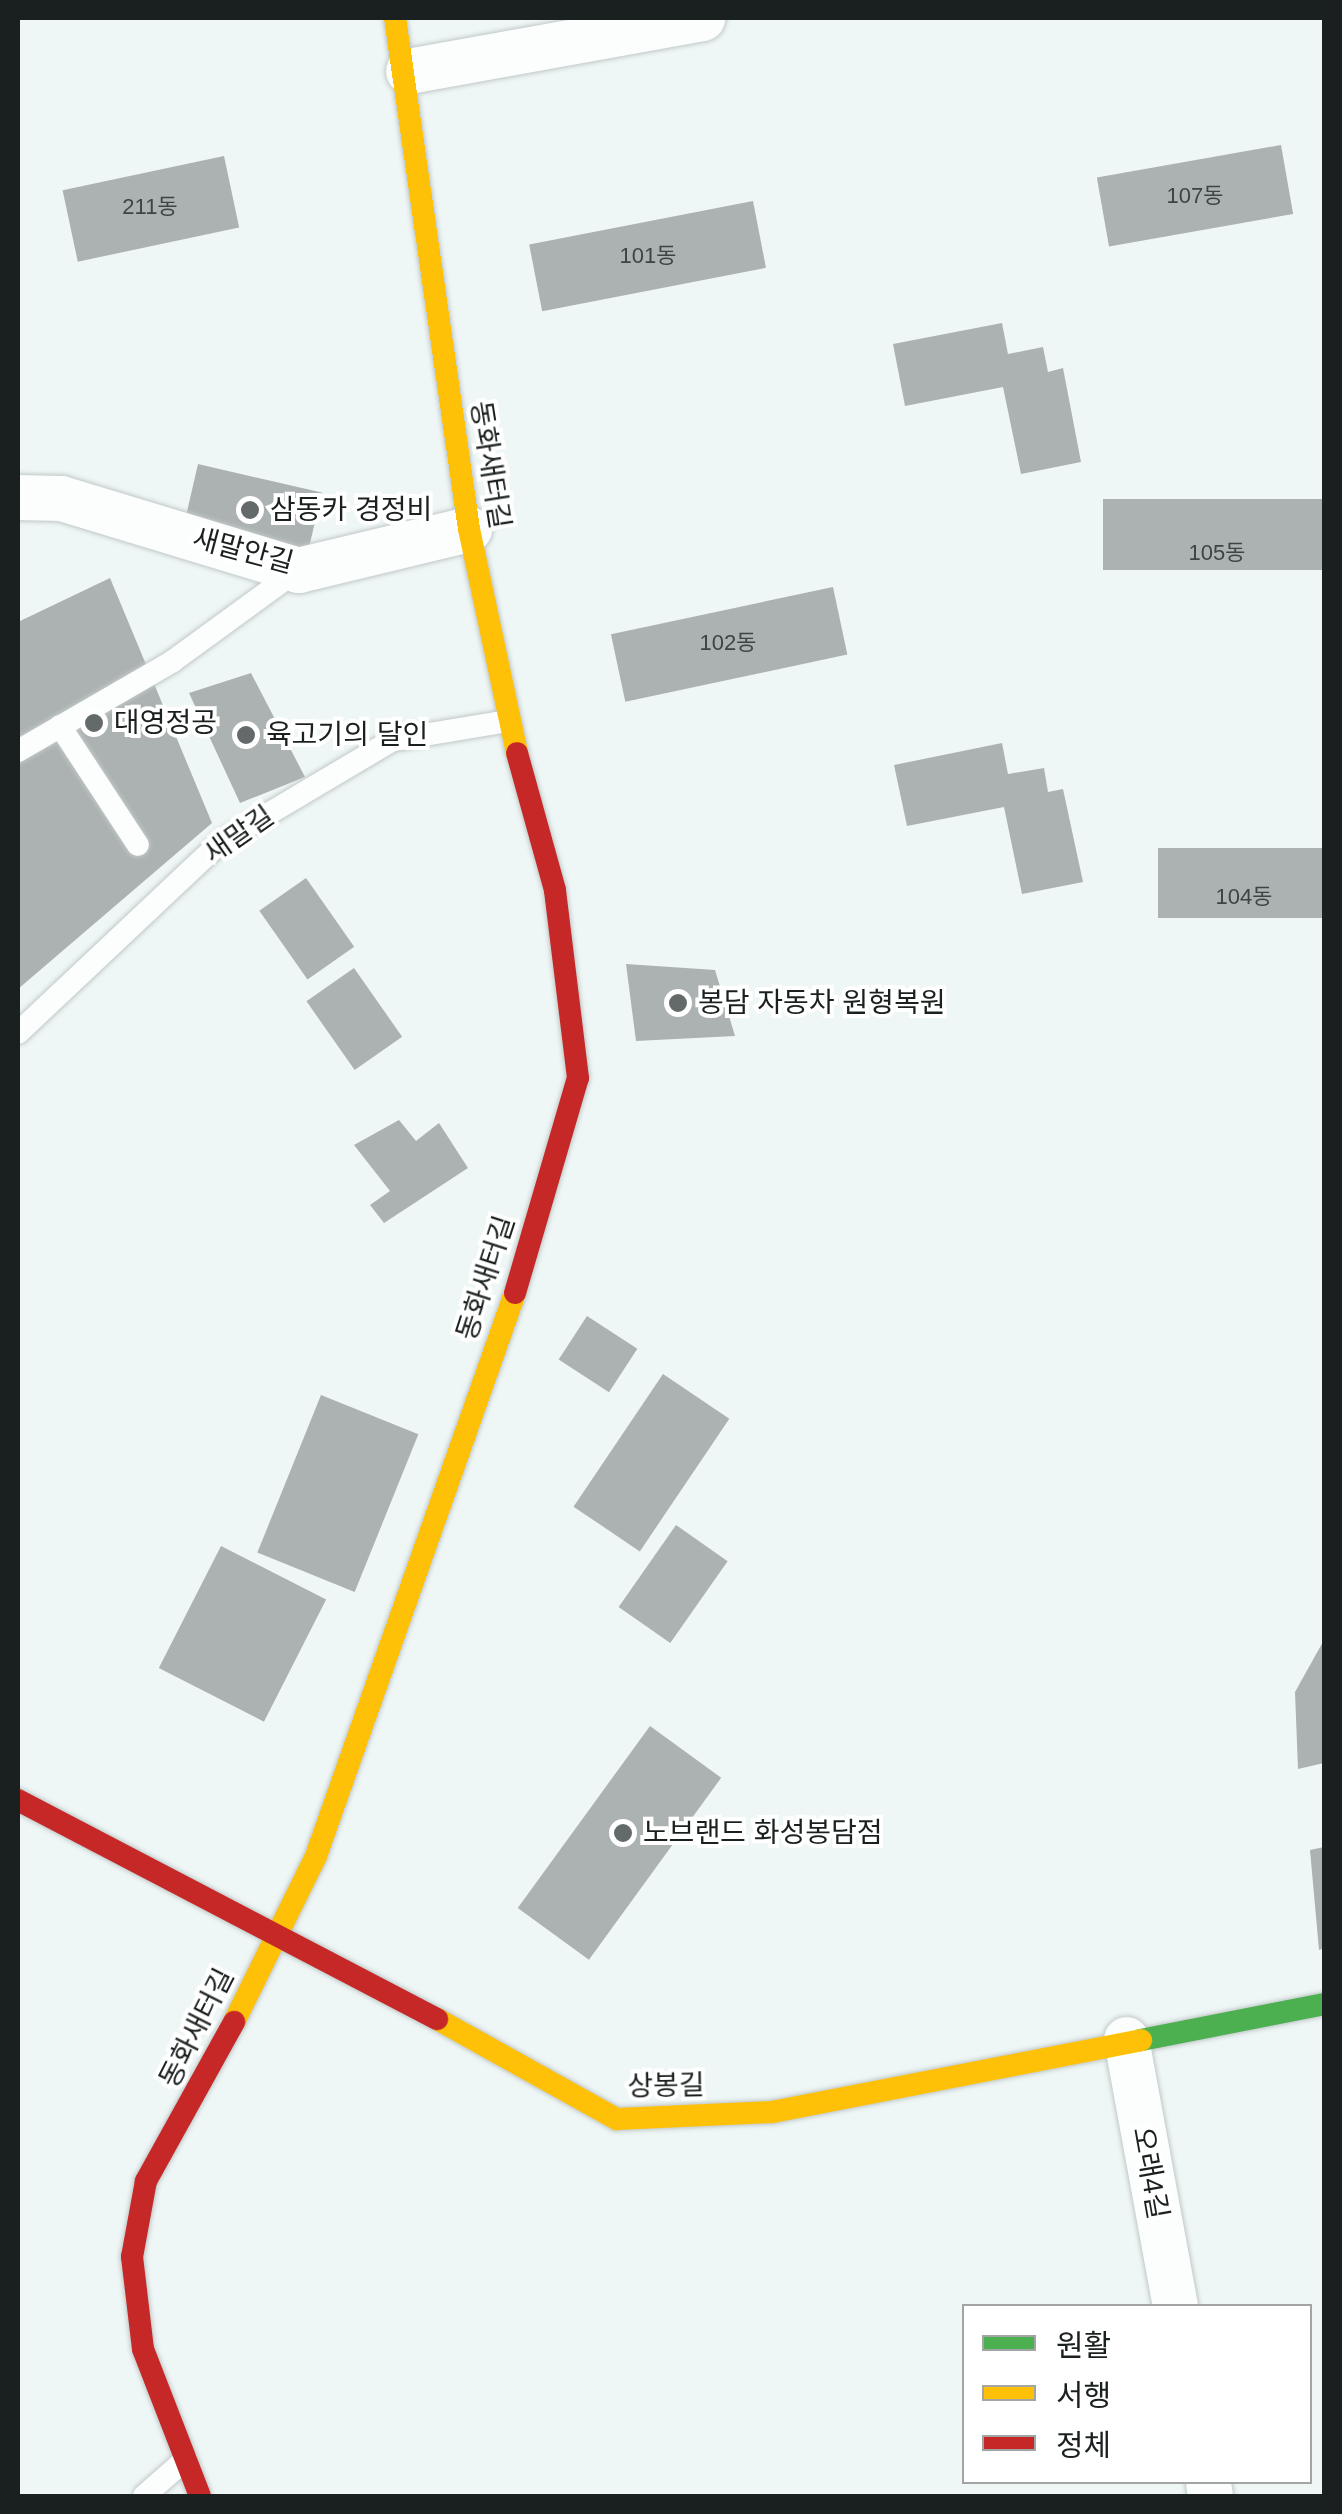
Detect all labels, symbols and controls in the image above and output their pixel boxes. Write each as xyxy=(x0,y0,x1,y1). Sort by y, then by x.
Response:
house number: 107동 xyxy=(1167,183,1223,209)
house number: 211동 xyxy=(122,194,178,220)
house number: 101동 xyxy=(620,243,676,269)
street label: 동화새터길 xyxy=(463,399,517,531)
place label: 삼동카 경정비 xyxy=(270,493,432,527)
marker: 삼동카 경정비 xyxy=(239,499,261,521)
street label: 새말안길 xyxy=(189,521,297,581)
house number: 105동 xyxy=(1189,540,1245,566)
house number: 102동 xyxy=(700,630,756,656)
place label: 대영정공 xyxy=(114,706,217,740)
marker: 대영정공 xyxy=(83,712,105,734)
place label: 육고기의 달인 xyxy=(266,718,428,752)
marker: 육고기의 달인 xyxy=(235,724,257,746)
street label: 새말길 xyxy=(198,799,280,871)
house number: 104동 xyxy=(1216,884,1272,910)
place label: 봉담 자동차 원형복원 xyxy=(698,986,945,1020)
marker: 봉담 자동차 원형복원 xyxy=(667,992,689,1014)
street label: 동화새터길 xyxy=(450,1212,522,1344)
place label: 노브랜드 화성봉담점 xyxy=(643,1816,883,1850)
marker: 노브랜드 화성봉담점 xyxy=(612,1822,634,1844)
street label: 동화새터길 xyxy=(153,1963,241,2093)
street label: 상봉길 xyxy=(627,2069,705,2103)
street label: 오래4길 xyxy=(1125,2124,1175,2222)
legend xyxy=(962,2304,1312,2484)
text: 원활 xyxy=(1056,2329,1111,2362)
text: 서행 xyxy=(1056,2379,1111,2412)
text: 정체 xyxy=(1056,2429,1111,2462)

